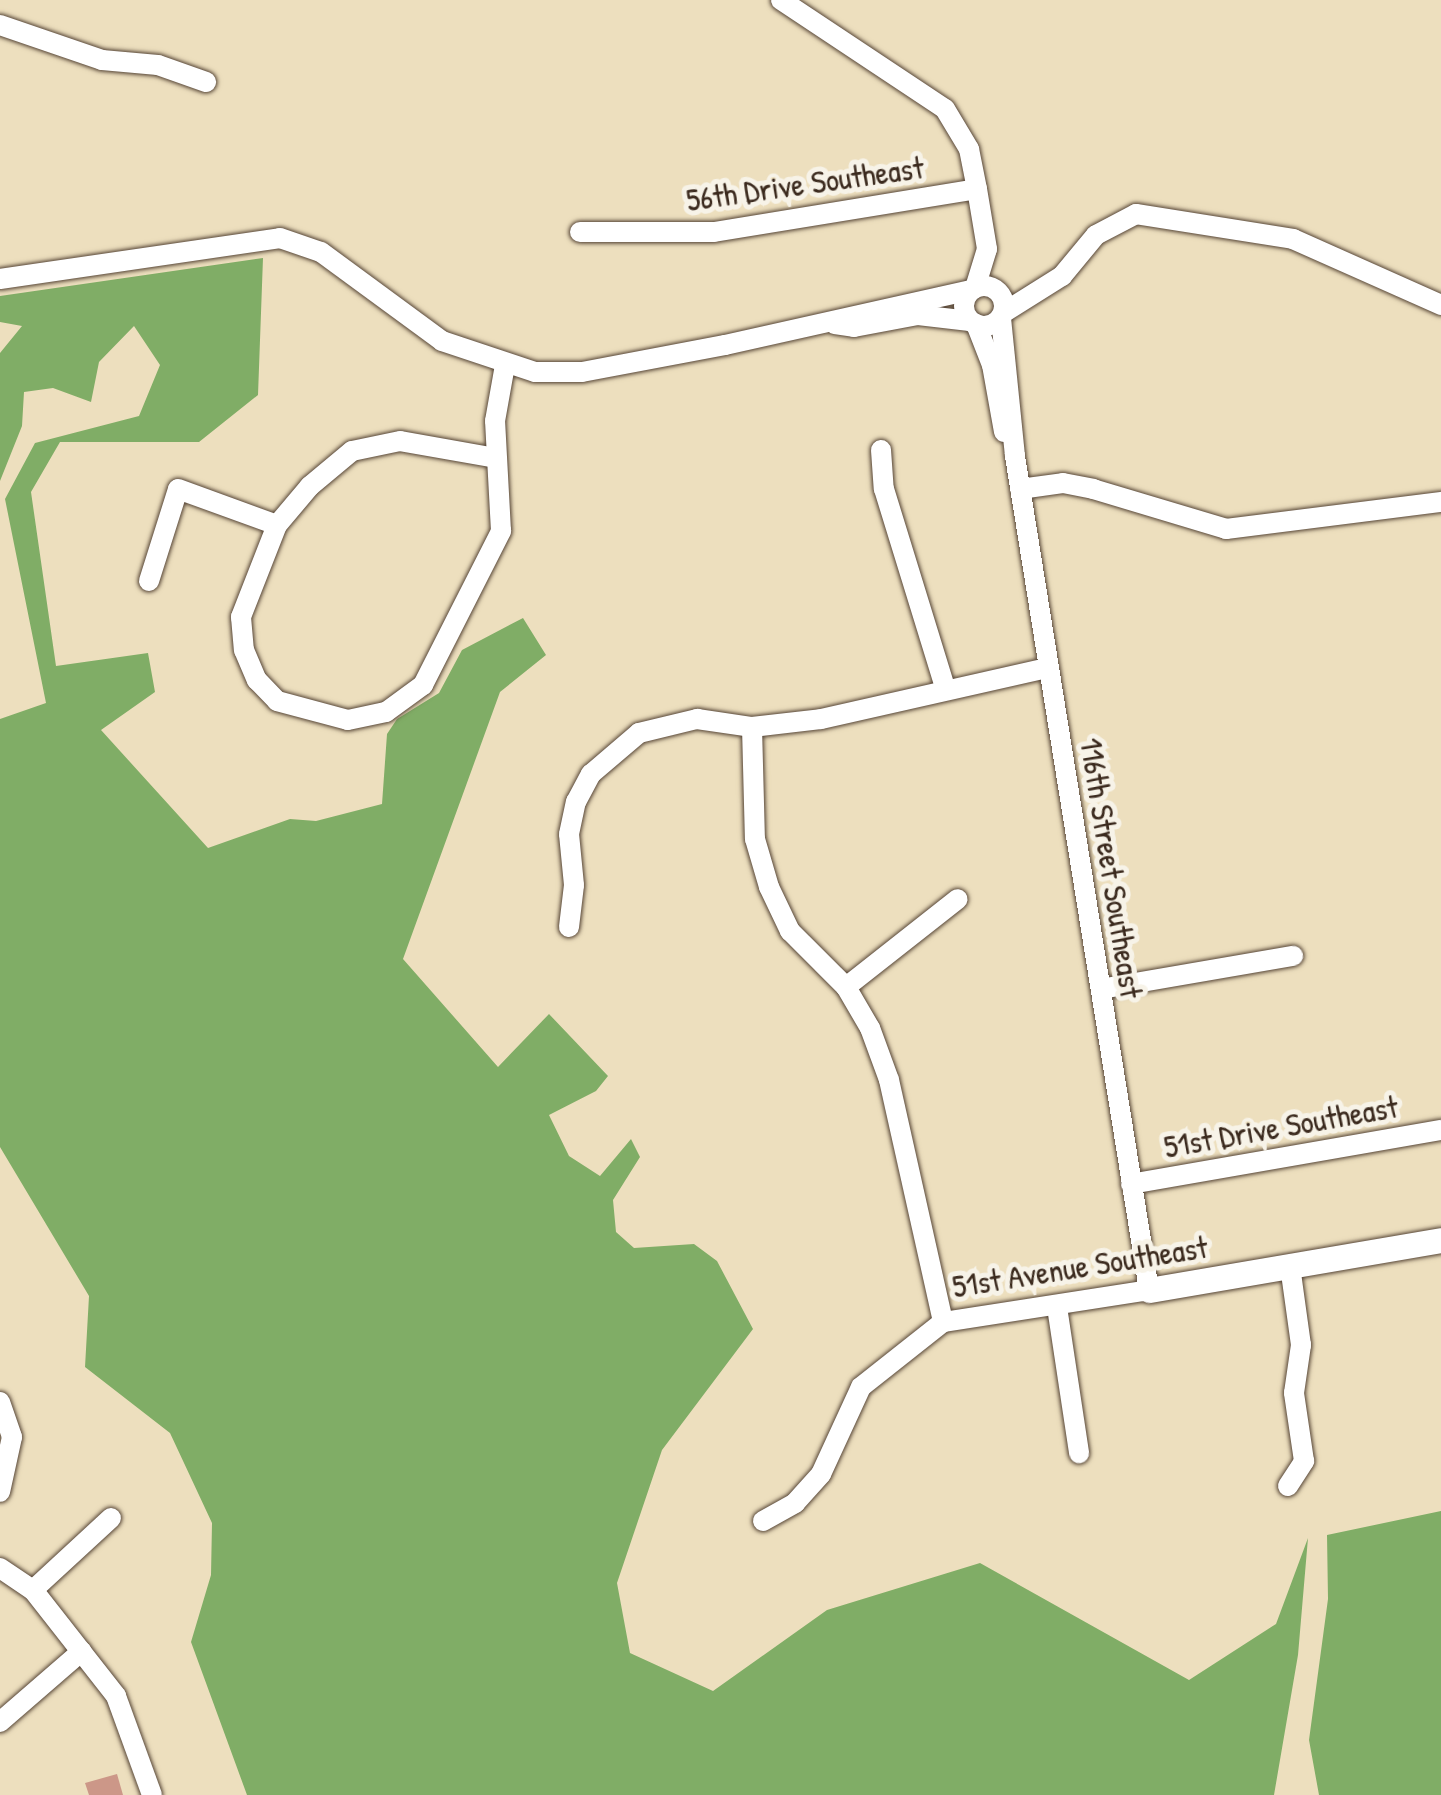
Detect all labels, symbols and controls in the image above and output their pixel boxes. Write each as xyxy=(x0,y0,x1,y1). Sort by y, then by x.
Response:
street label: 56th Drive Southeast xyxy=(684,148,926,220)
street label: 116th Street Southeast xyxy=(1071,735,1151,1001)
street label: 51st Drive Southeast xyxy=(1161,1088,1401,1166)
street label: 51st Avenue Southeast xyxy=(950,1228,1210,1306)

